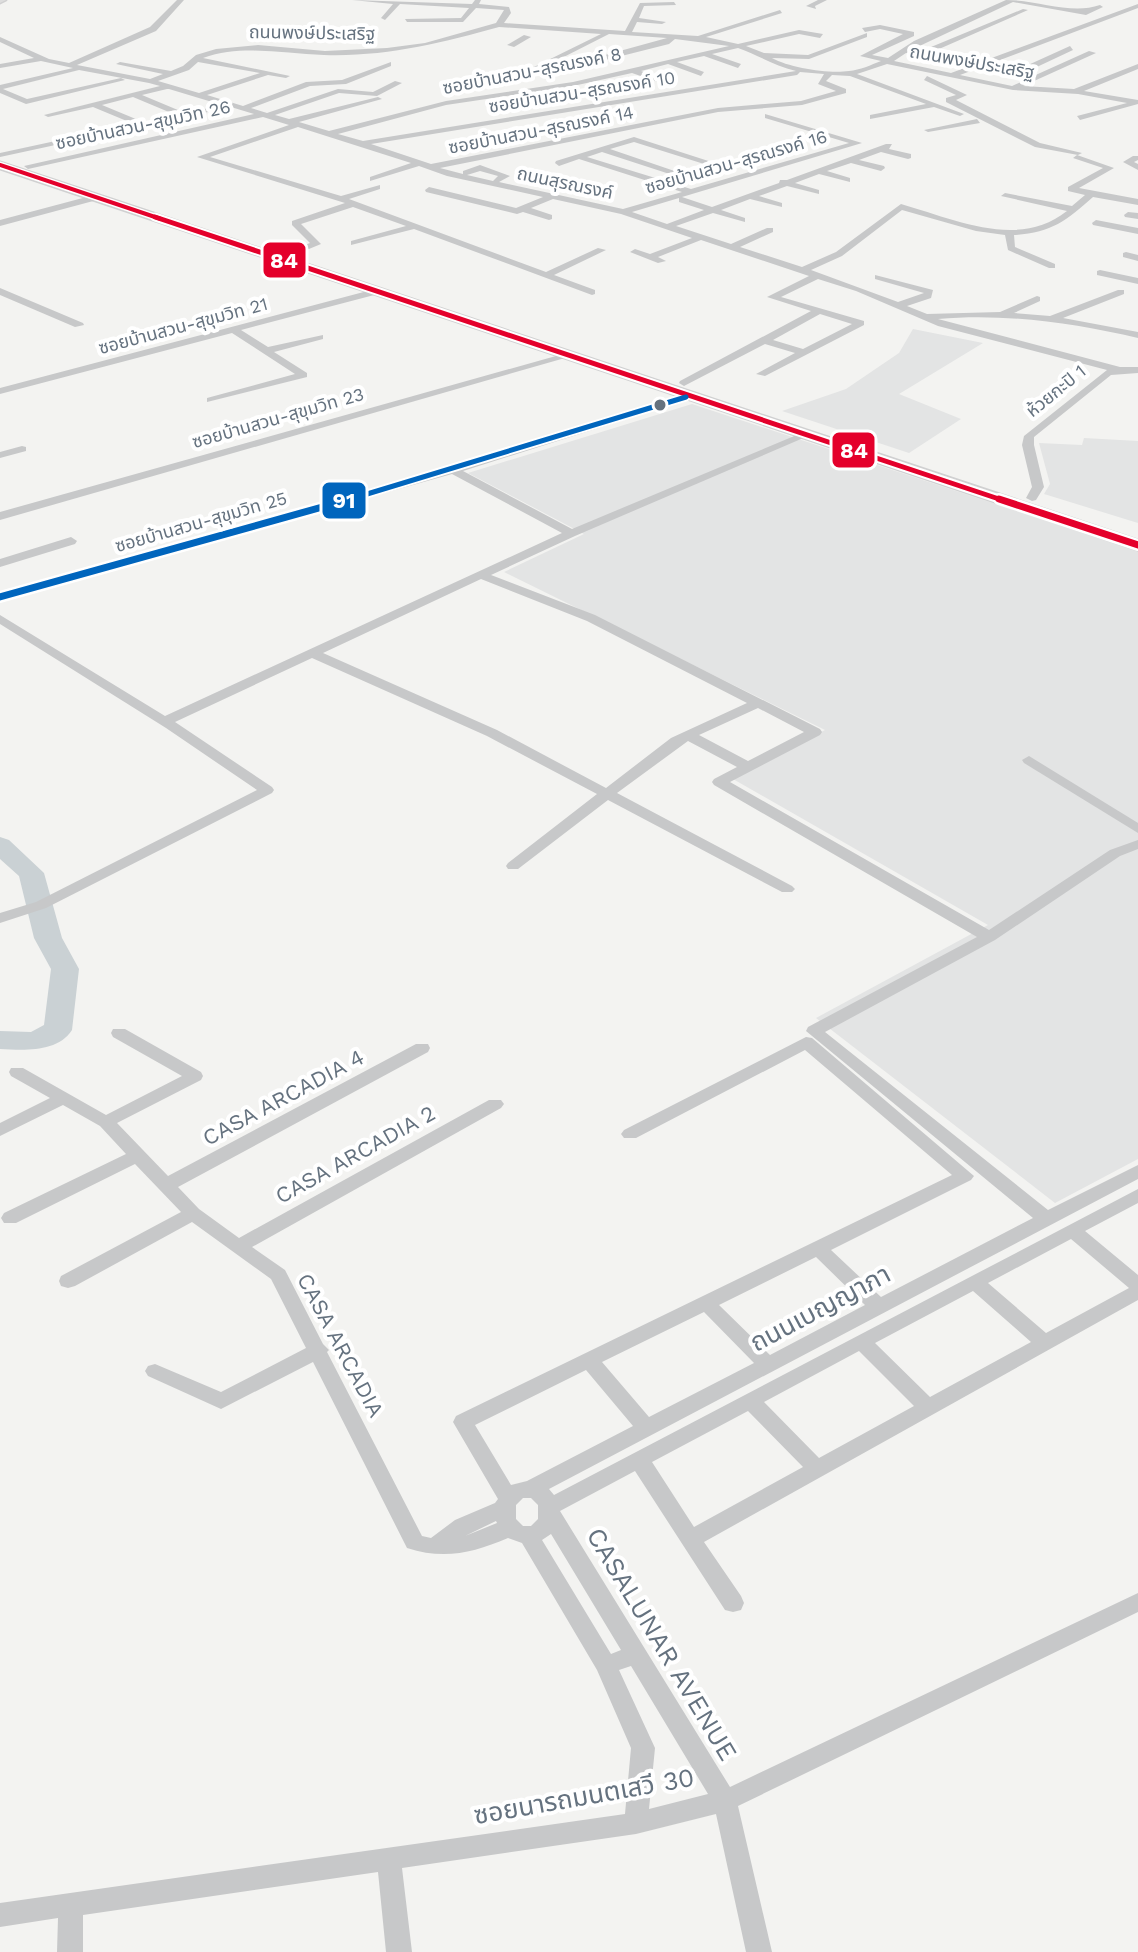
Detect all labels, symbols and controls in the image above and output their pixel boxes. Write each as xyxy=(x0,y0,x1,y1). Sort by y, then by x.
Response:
street label: ถนนพงษ์ประเสริฐ xyxy=(249,21,376,44)
street label: ถนนพงษ์ประเสริฐ xyxy=(908,40,1036,83)
street label: ซอยบ้านสวน-สุรณรงค์ 8 xyxy=(441,43,623,99)
street label: ซอยบ้านสวน-สุรณรงค์ 10 xyxy=(487,66,677,118)
street label: ซอยบ้านสวน-สุขุมวิท 26 xyxy=(54,96,232,154)
street label: ซอยบ้านสวน-สุรณรงค์ 14 xyxy=(446,101,636,159)
street label: ซอยบ้านสวน-สุรณรงค์ 16 xyxy=(642,125,830,199)
street label: ถนนสุรณรงค์ xyxy=(515,162,615,204)
line badge: 84 xyxy=(262,241,307,279)
text: 84 xyxy=(270,248,298,273)
street label: ซอยบ้านสวน-สุขุมวิท 21 xyxy=(96,293,270,359)
street label: ห้วยกะปิ 1 xyxy=(1022,360,1090,421)
street label: ซอยบ้านสวน-สุขุมวิท 23 xyxy=(190,383,366,453)
unlabelled marker xyxy=(652,397,668,413)
line badge: 84 xyxy=(831,431,876,469)
text: 84 xyxy=(840,438,868,463)
line badge: 91 xyxy=(321,481,367,520)
street label: ซอยบ้านสวน-สุขุมวิท 25 xyxy=(113,487,289,557)
text: 91 xyxy=(332,488,356,513)
street label: CASA ARCADIA 4 xyxy=(198,1044,368,1151)
street label: CASA ARCADIA 2 xyxy=(271,1100,439,1209)
street label: ถนนเบญญาภา xyxy=(745,1258,895,1358)
street label: CASA ARCADIA xyxy=(292,1269,389,1421)
street label: CASALUNAR AVENUE xyxy=(581,1522,743,1766)
street label: ซอยนารถมนตเสวี 30 xyxy=(471,1762,697,1830)

